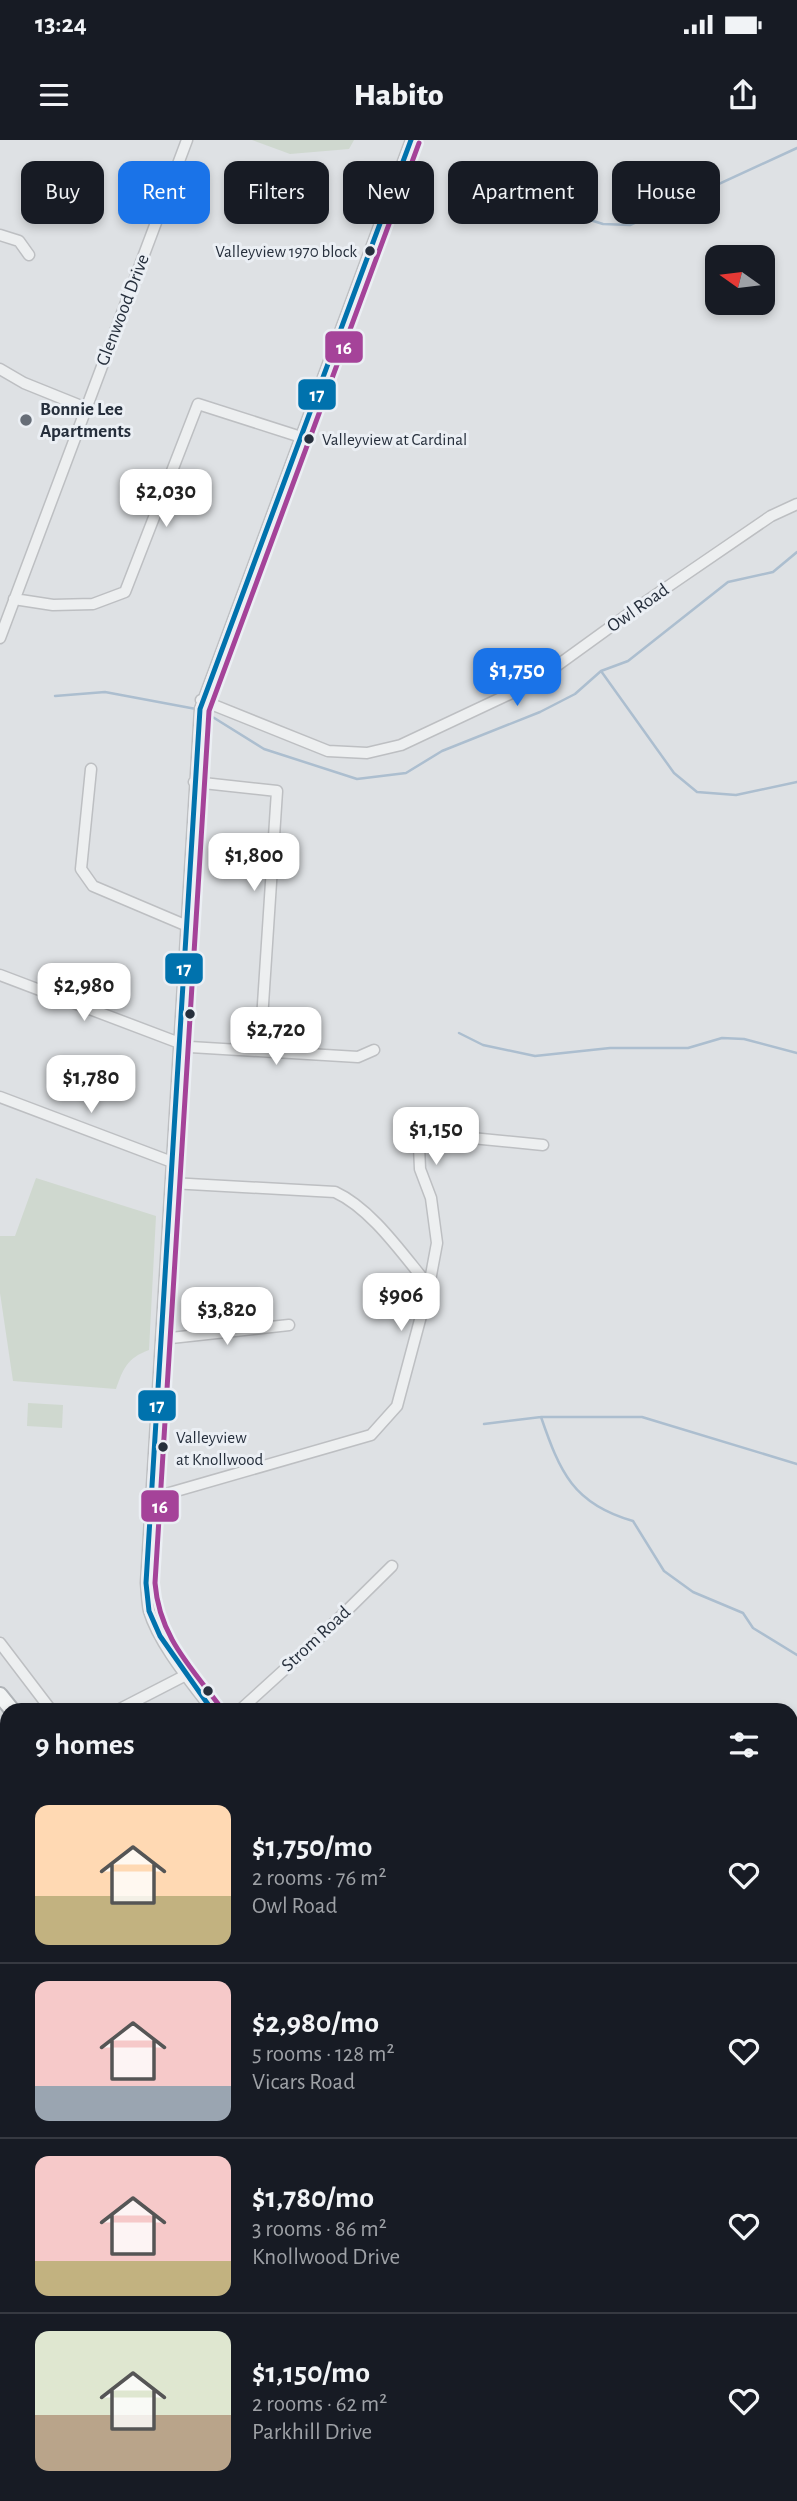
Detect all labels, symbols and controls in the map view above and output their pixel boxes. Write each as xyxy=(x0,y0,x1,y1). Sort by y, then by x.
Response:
text: 13:24 xyxy=(35,11,87,37)
icon: menu xyxy=(35,76,73,114)
icon: share xyxy=(724,76,762,114)
text: Habito xyxy=(353,79,444,111)
chip: Buy xyxy=(21,161,104,224)
chip: Rent xyxy=(118,161,210,224)
chip: Filters xyxy=(224,161,329,224)
chip: New xyxy=(343,161,434,224)
chip: Apartment xyxy=(448,161,598,224)
chip: House xyxy=(612,161,720,224)
place label: Valleyview 1970 block xyxy=(215,243,357,261)
marker: Valleyview 1970 block xyxy=(363,244,377,258)
north arrow xyxy=(705,245,775,315)
map controls xyxy=(705,245,775,315)
street label: Glenwood Drive xyxy=(93,252,153,368)
line badge: 16 xyxy=(324,330,364,364)
text: 16 xyxy=(336,339,352,358)
line badge: 17 xyxy=(297,378,337,411)
text: 17 xyxy=(309,386,325,405)
place label: Bonnie Lee Apartments xyxy=(40,400,131,441)
marker: Bonnie Lee Apartments xyxy=(18,412,34,428)
place label: Valleyview at Cardinal xyxy=(322,431,467,449)
marker: Valleyview at Cardinal xyxy=(302,432,316,446)
pin: $2,030 xyxy=(109,470,223,529)
text: $2,030 xyxy=(136,480,196,503)
street label: Owl Road xyxy=(604,580,672,636)
pin: $1,750 xyxy=(460,648,574,708)
text: $1,750 xyxy=(489,659,545,682)
pin: $1,800 xyxy=(197,834,311,893)
text: $1,800 xyxy=(224,844,284,867)
line badge: 17 xyxy=(164,952,204,985)
text: 17 xyxy=(176,960,192,979)
pin: $2,980 xyxy=(27,964,141,1023)
text: $2,980 xyxy=(54,974,114,997)
unlabelled marker xyxy=(183,1007,197,1021)
pin: $2,720 xyxy=(219,1007,333,1067)
text: $2,720 xyxy=(246,1018,306,1041)
pin: $1,780 xyxy=(34,1056,148,1115)
text: $1,780 xyxy=(62,1066,120,1089)
pin: $1,150 xyxy=(379,1108,493,1167)
text: $1,150 xyxy=(409,1118,463,1141)
pin: $906 xyxy=(360,1274,442,1333)
text: $906 xyxy=(379,1284,423,1307)
pin: $3,820 xyxy=(170,1288,284,1347)
text: $3,820 xyxy=(197,1298,257,1321)
line badge: 17 xyxy=(137,1389,177,1422)
text: 17 xyxy=(149,1397,165,1416)
place label: Valleyview at Knollwood xyxy=(176,1429,264,1468)
marker: Valleyview at Knollwood xyxy=(156,1440,170,1454)
line badge: 16 xyxy=(140,1489,180,1523)
text: 16 xyxy=(152,1498,168,1517)
street label: Strom Road xyxy=(278,1602,354,1675)
unlabelled marker xyxy=(201,1684,215,1698)
icon: filters xyxy=(725,1726,763,1764)
text: 9 homes xyxy=(35,1730,135,1760)
text: $1,750/mo xyxy=(252,1832,372,1862)
icon: home xyxy=(91,1833,175,1917)
icon: heart xyxy=(725,1856,763,1894)
text: 2 rooms · 76 m² xyxy=(252,1867,386,1890)
text: Owl Road xyxy=(252,1895,337,1918)
text: $2,980/mo xyxy=(252,2008,379,2038)
icon: home xyxy=(91,2009,175,2093)
icon: heart xyxy=(725,2032,763,2070)
text: 5 rooms · 128 m² xyxy=(252,2043,394,2066)
text: Vicars Road xyxy=(252,2071,355,2094)
text: $1,780/mo xyxy=(252,2183,374,2213)
icon: home xyxy=(91,2184,175,2268)
icon: heart xyxy=(725,2207,763,2245)
text: 3 rooms · 86 m² xyxy=(252,2218,387,2241)
text: Knollwood Drive xyxy=(252,2246,400,2269)
text: $1,150/mo xyxy=(252,2358,370,2388)
icon: home xyxy=(91,2359,175,2443)
icon: heart xyxy=(725,2382,763,2420)
text: 2 rooms · 62 m² xyxy=(252,2393,387,2416)
text: Parkhill Drive xyxy=(252,2421,372,2444)

